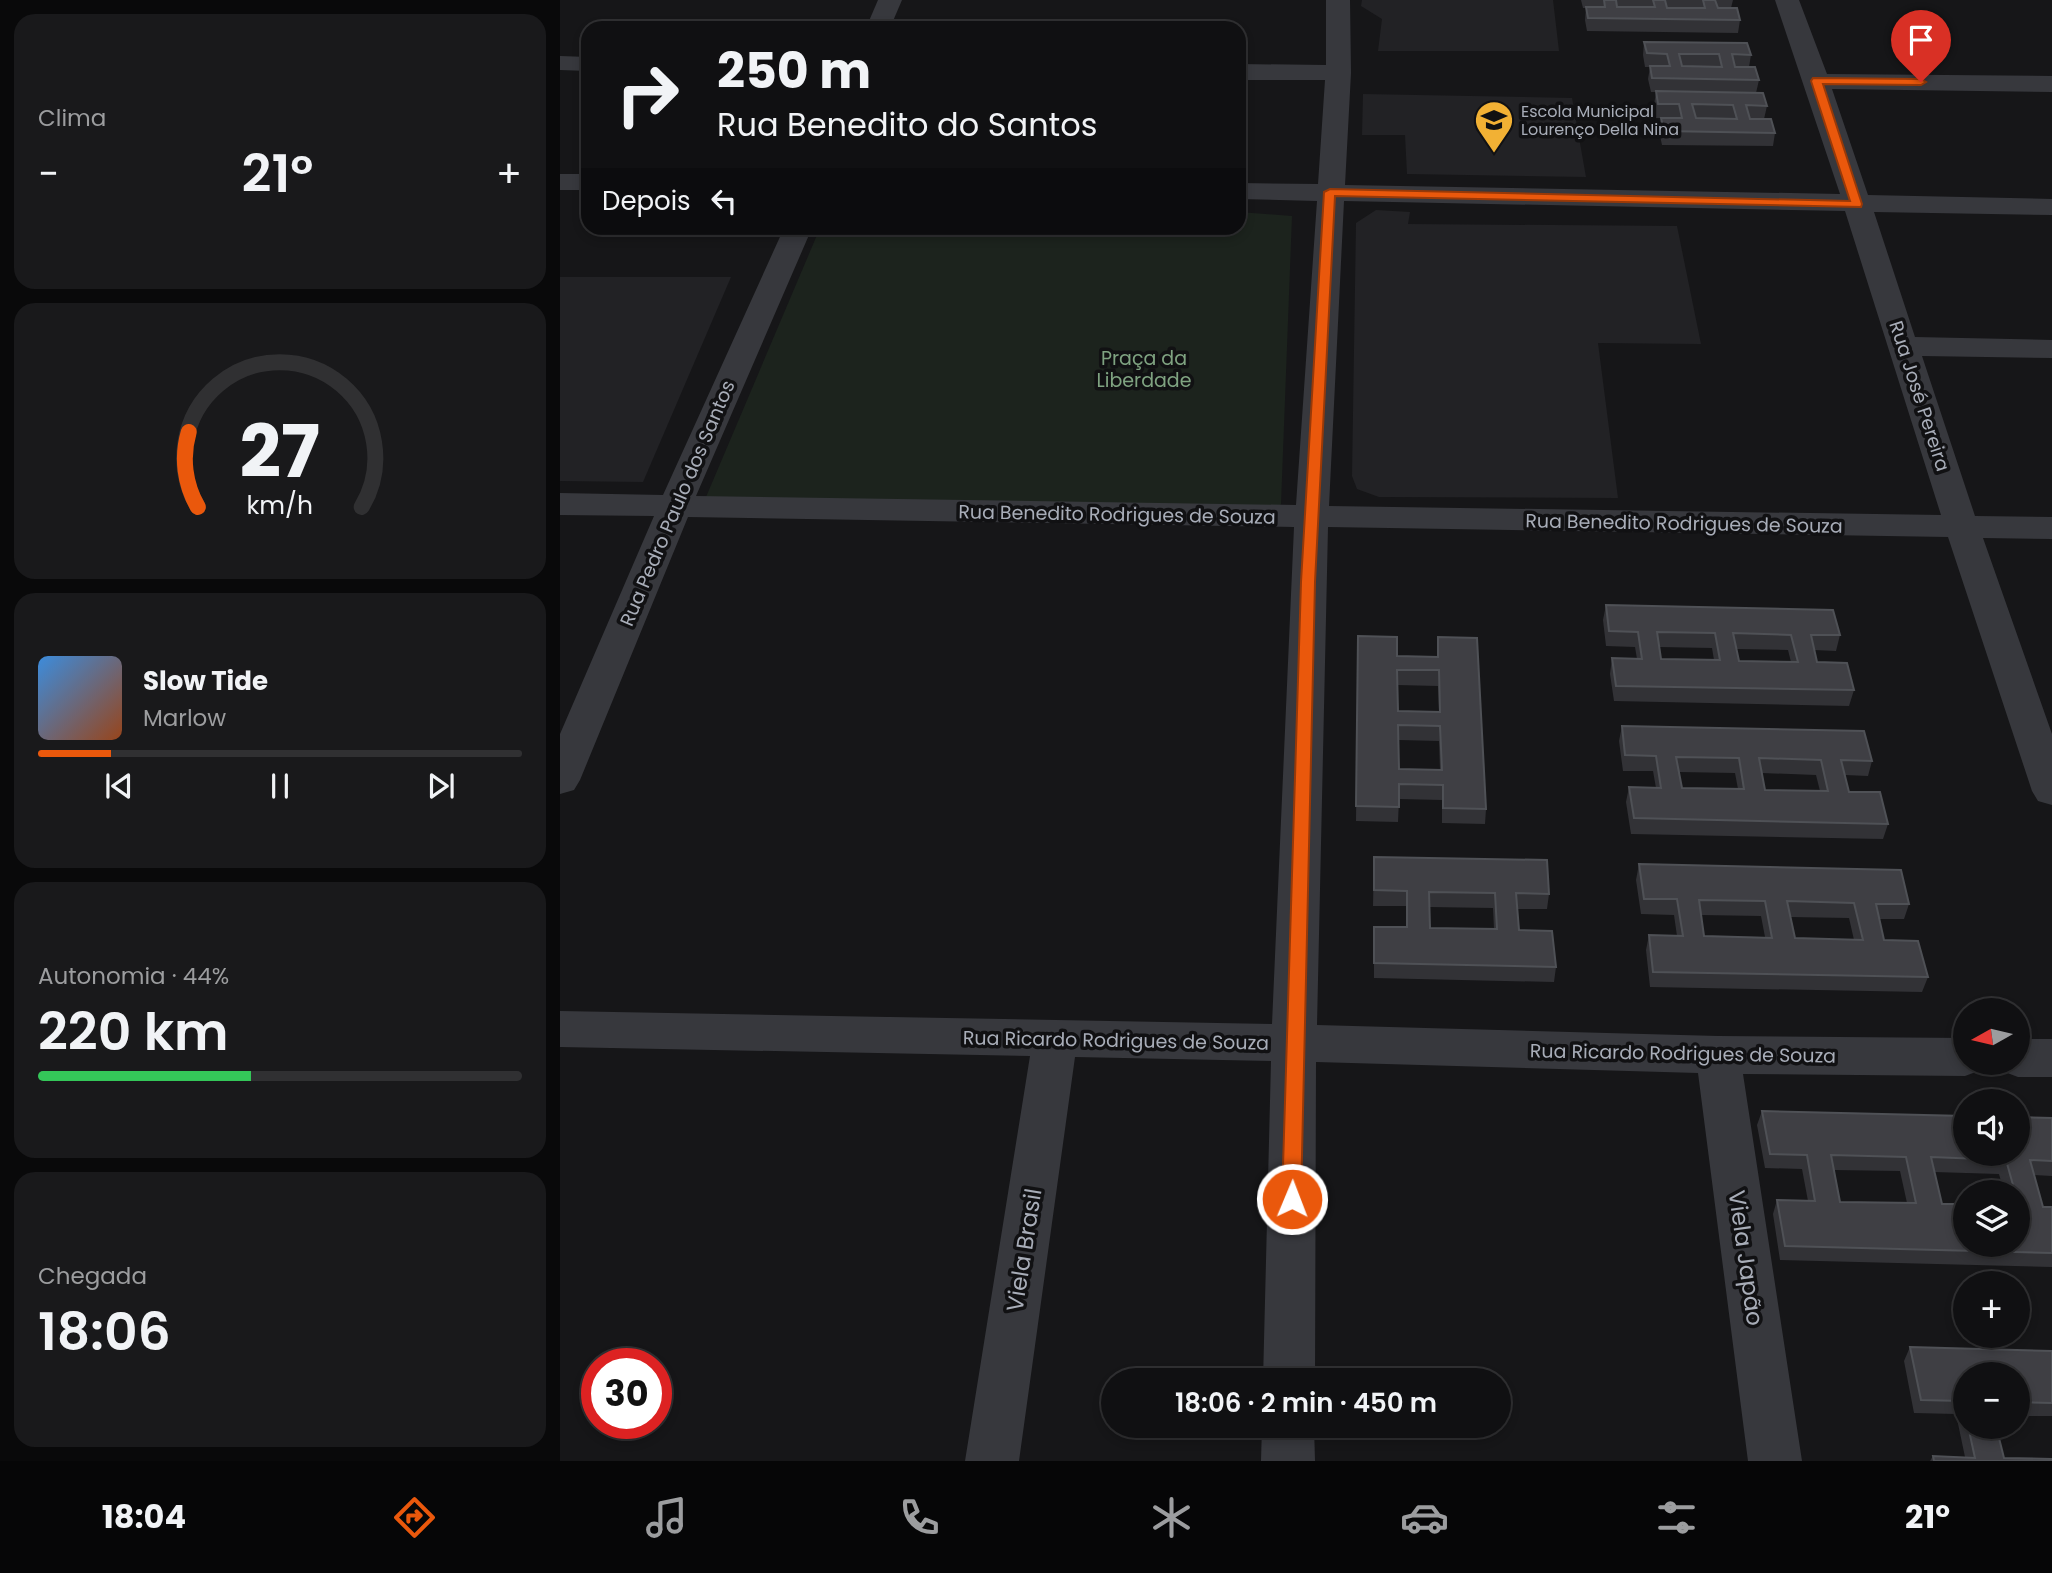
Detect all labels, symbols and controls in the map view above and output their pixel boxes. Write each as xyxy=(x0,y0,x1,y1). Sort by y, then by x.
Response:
pin xyxy=(1891,10,1951,82)
icon: arrive xyxy=(1902,21,1940,59)
text: 250 m xyxy=(717,37,871,105)
icon: right xyxy=(602,49,693,140)
school or university icon: Escola Municipal Lourenço Della Nina xyxy=(1473,99,1515,154)
place label: Escola Municipal Lourenço Della Nina xyxy=(1521,100,1679,141)
text: Clima xyxy=(38,102,106,134)
text: Rua Benedito do Santos xyxy=(717,102,1097,147)
text: 21° xyxy=(242,137,313,210)
text: − xyxy=(38,147,59,200)
text: + xyxy=(496,147,522,200)
icon: left xyxy=(705,182,743,220)
text: Depois xyxy=(602,183,691,219)
street label: Rua José Pereira xyxy=(1882,317,1957,475)
park label: Praça da Liberdade xyxy=(1097,345,1191,394)
street label: Rua Pedro Paulo dos Santos xyxy=(613,376,742,630)
text: 27 xyxy=(240,402,320,503)
text: km/h xyxy=(247,488,313,523)
street label: Rua Benedito Rodrigues de Souza xyxy=(958,498,1276,531)
street label: Rua Benedito Rodrigues de Souza xyxy=(1525,507,1843,540)
text: Slow Tide xyxy=(143,663,268,699)
text: Marlow xyxy=(143,702,226,734)
icon: previous xyxy=(100,767,138,805)
icon: pause xyxy=(261,767,299,805)
icon: next xyxy=(422,767,460,805)
text: Autonomia · 44% xyxy=(38,960,229,992)
text: 220 km xyxy=(38,995,229,1068)
north arrow xyxy=(1953,998,2030,1074)
map controls xyxy=(1953,998,2030,1439)
street label: Rua Ricardo Rodrigues de Souza xyxy=(963,1024,1269,1057)
street label: Rua Ricardo Rodrigues de Souza xyxy=(1530,1037,1836,1070)
button: sound xyxy=(1953,1089,2030,1166)
position arrow xyxy=(1255,1162,1329,1236)
button: layers xyxy=(1953,1180,2030,1257)
street label: Viela Brasil xyxy=(998,1186,1050,1314)
street label: Viela Japão xyxy=(1721,1188,1771,1328)
text: Chegada xyxy=(38,1260,147,1292)
button: + xyxy=(1953,1271,2030,1348)
text: 18:06 xyxy=(38,1295,171,1368)
speed limit sign: 30 xyxy=(581,1348,672,1439)
button: − xyxy=(1953,1362,2030,1439)
text: 18:06 · 2 min · 450 m xyxy=(1175,1385,1437,1421)
icon: directions xyxy=(390,1493,439,1542)
icon: music xyxy=(642,1493,691,1542)
icon: phone xyxy=(895,1493,944,1542)
icon: climate xyxy=(1147,1493,1196,1542)
icon: car xyxy=(1400,1493,1449,1542)
icon: filters xyxy=(1652,1493,1701,1542)
text: 18:04 xyxy=(102,1494,186,1539)
text: 21° xyxy=(1905,1494,1950,1539)

